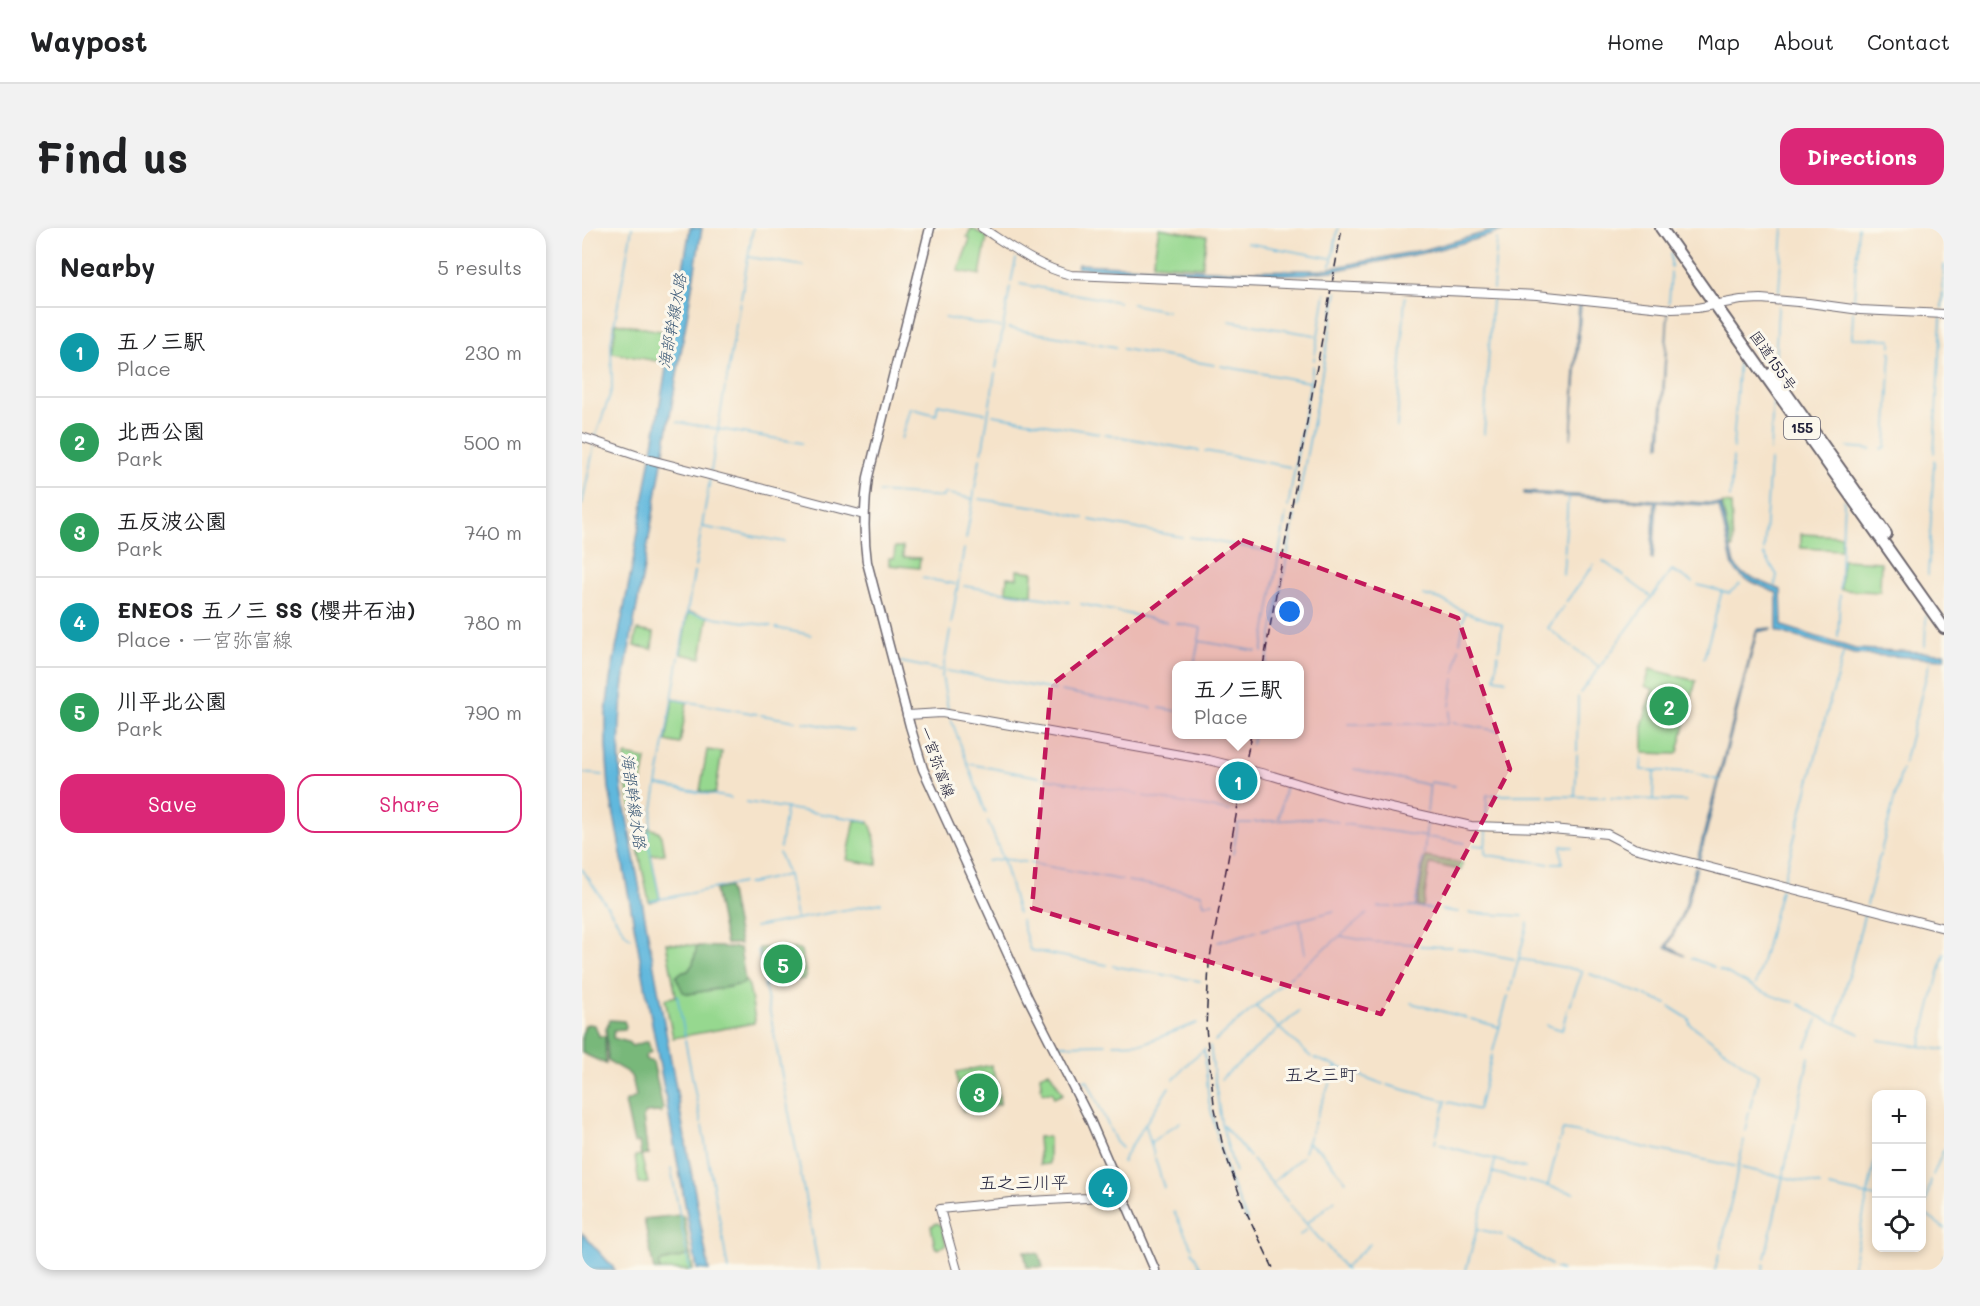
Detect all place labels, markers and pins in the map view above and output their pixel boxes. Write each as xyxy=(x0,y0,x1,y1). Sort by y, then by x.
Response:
pin: 2 xyxy=(1650,684,1688,728)
pin: 1 xyxy=(1218,758,1258,804)
pin: 5 xyxy=(764,942,802,986)
pin: 3 xyxy=(960,1070,998,1116)
pin: 4 xyxy=(1088,1166,1128,1210)

